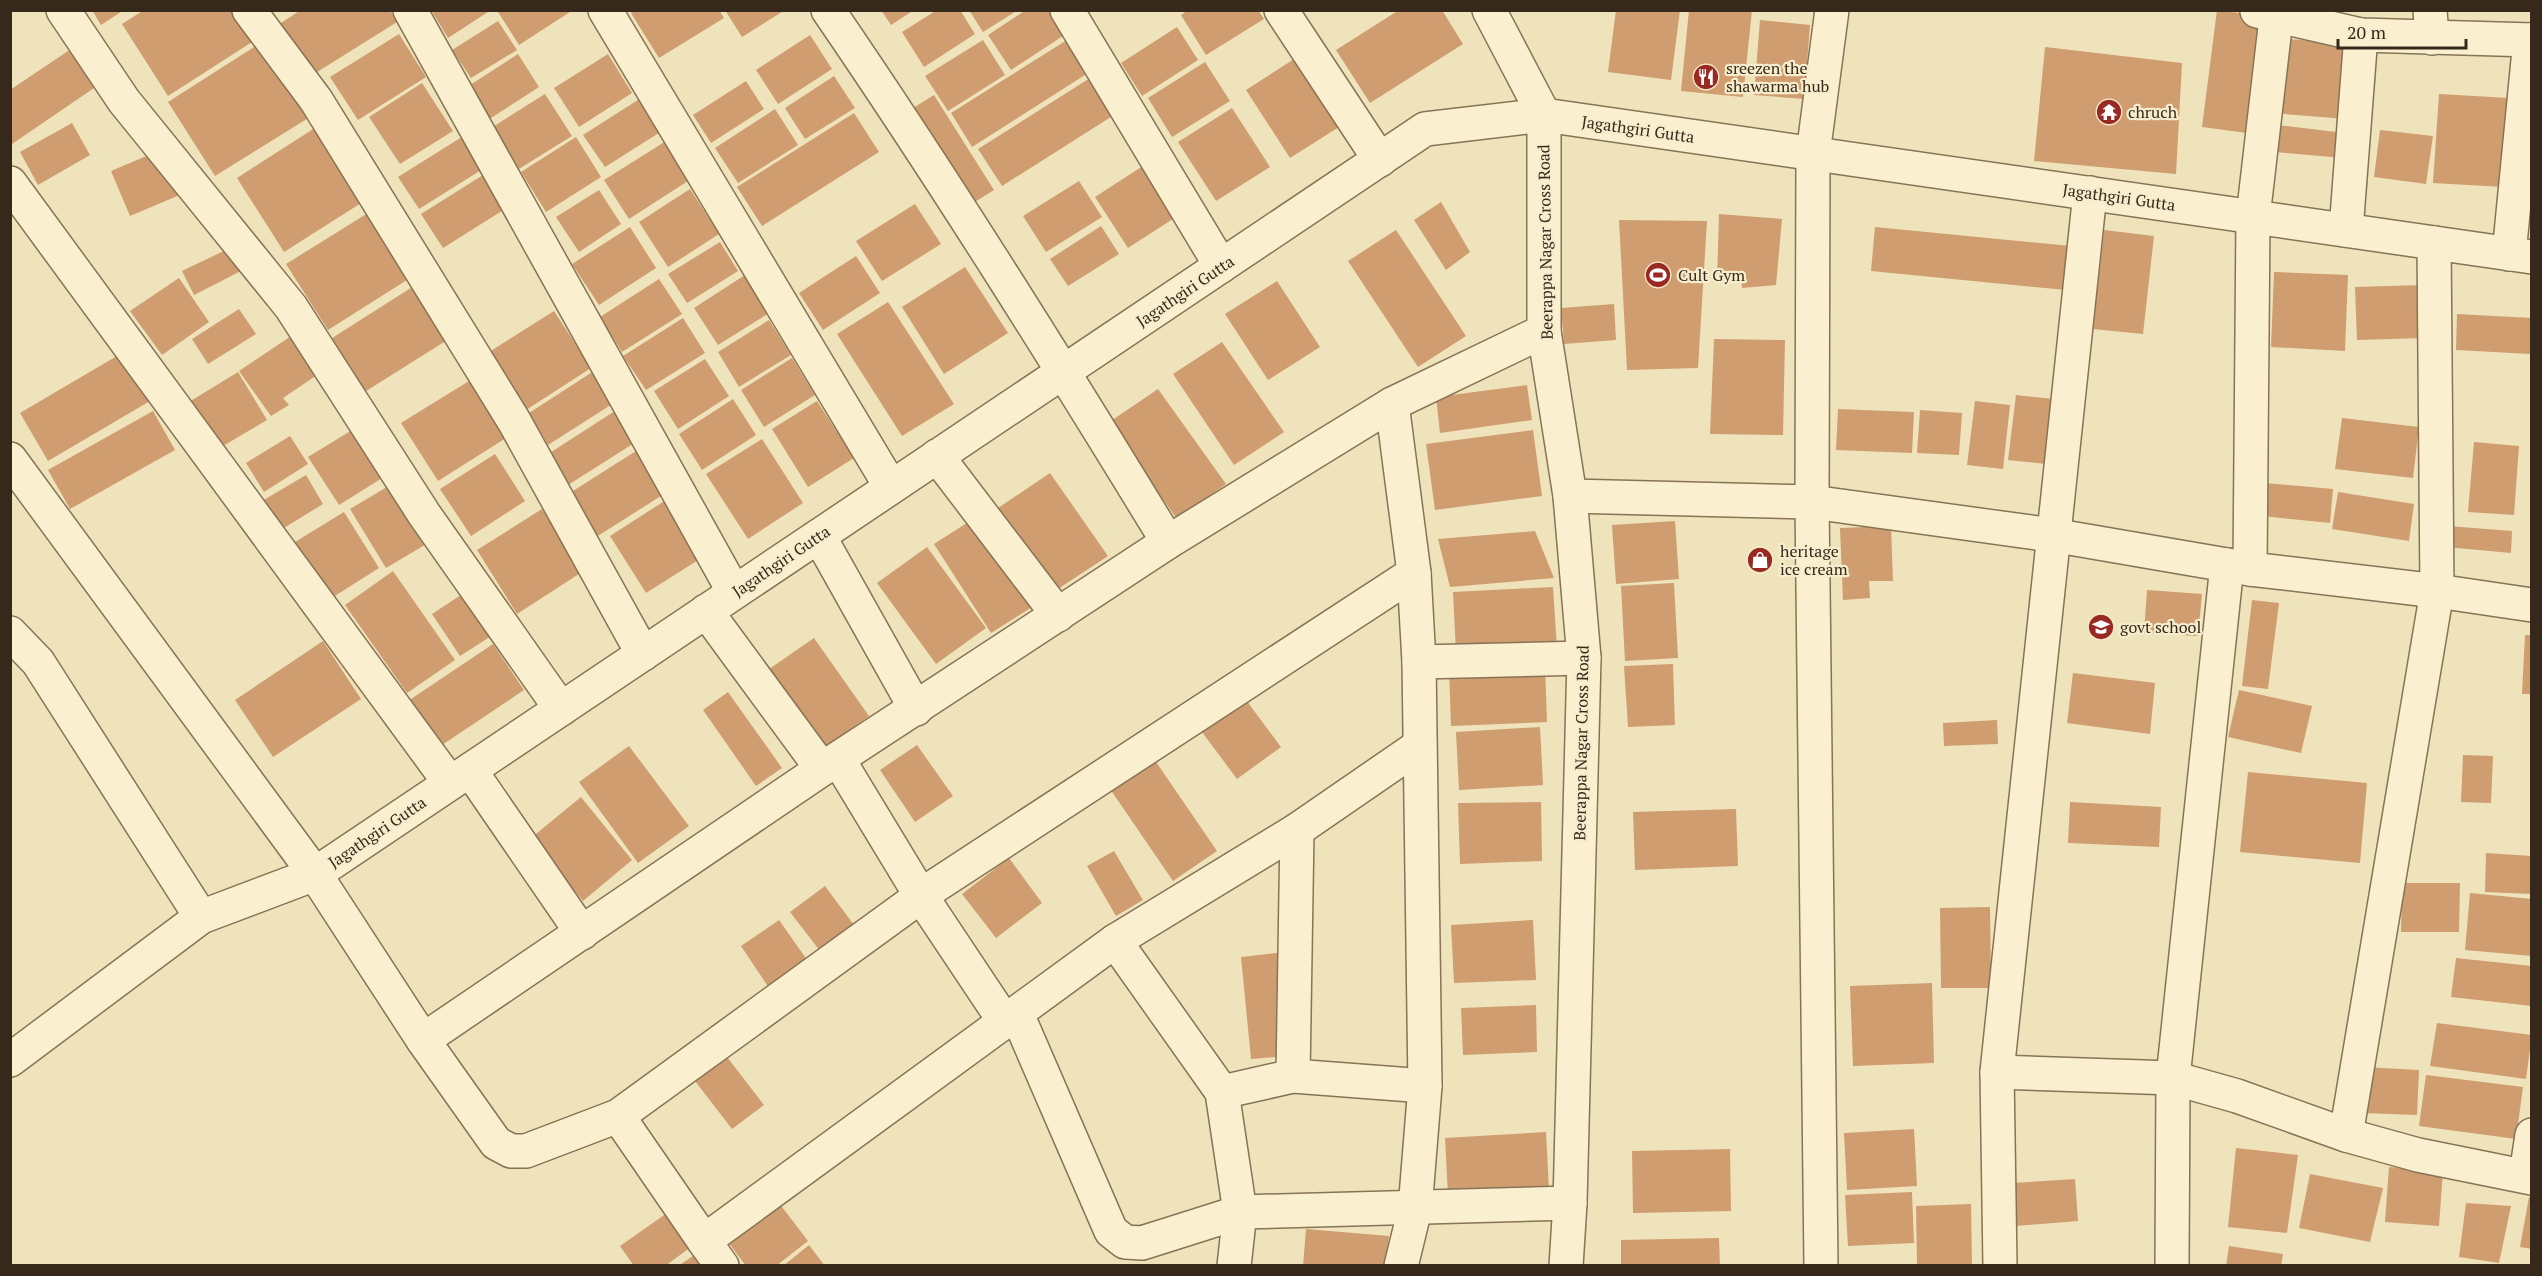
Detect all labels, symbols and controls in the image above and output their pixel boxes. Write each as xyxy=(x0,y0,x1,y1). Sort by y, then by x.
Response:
scale bar xyxy=(2338,12,2466,50)
text: 20 m xyxy=(2347,20,2387,44)
place label: sreezen the shawarma hub xyxy=(1726,57,1830,97)
restaurant icon: sreezen the shawarma hub xyxy=(1691,62,1721,92)
temple icon: chruch xyxy=(2094,97,2124,127)
place label: chruch xyxy=(2128,101,2178,123)
street label: Jagathgiri Gutta xyxy=(1580,110,1696,148)
street label: Beerappa Nagar Cross Road xyxy=(1532,144,1558,340)
street label: Jagathgiri Gutta xyxy=(2061,178,2177,216)
street label: Jagathgiri Gutta xyxy=(1132,250,1238,332)
sports icon: Cult Gym xyxy=(1643,260,1673,290)
place label: Cult Gym xyxy=(1678,264,1745,286)
street label: Jagathgiri Gutta xyxy=(728,520,834,602)
place label: heritage ice cream xyxy=(1780,540,1848,580)
shop icon: heritage ice cream xyxy=(1745,545,1775,575)
school or university icon: govt school xyxy=(2086,612,2116,642)
place label: govt school xyxy=(2120,616,2201,638)
street label: Beerappa Nagar Cross Road xyxy=(1568,645,1594,841)
street label: Jagathgiri Gutta xyxy=(324,791,430,873)

